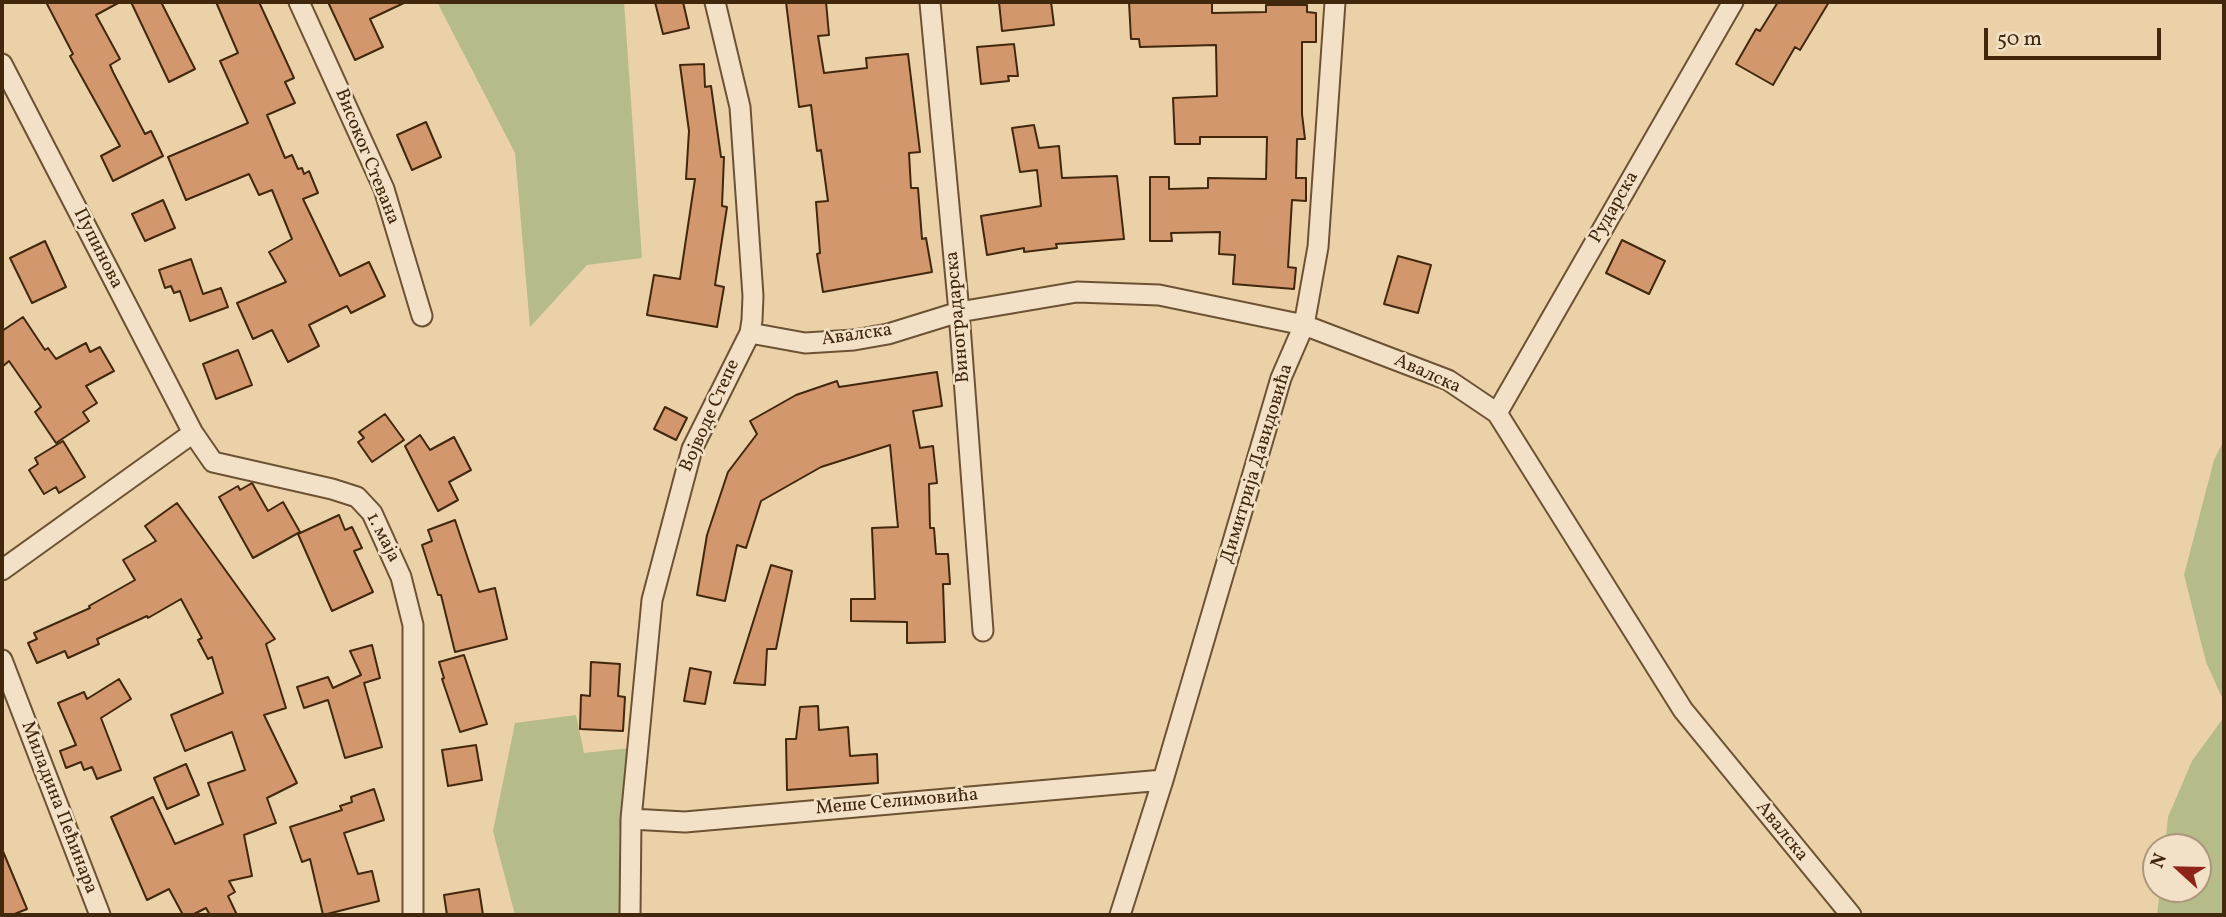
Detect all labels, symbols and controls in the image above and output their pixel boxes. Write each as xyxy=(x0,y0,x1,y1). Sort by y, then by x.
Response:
scale bar xyxy=(1988,14,2165,58)
text: 50 m xyxy=(1997,25,2042,54)
street label: Високог Стевана xyxy=(328,86,404,228)
street label: Рударска xyxy=(1585,168,1645,248)
street label: Пупинова xyxy=(67,205,127,293)
street label: Виноградарска xyxy=(942,250,976,384)
street label: Авалска xyxy=(820,320,894,352)
street label: Авалска xyxy=(1390,350,1464,400)
street label: Војводе Степе xyxy=(676,356,746,476)
street label: Димитрија Давидовића xyxy=(1217,361,1299,567)
street label: 1. маја xyxy=(360,509,404,567)
street label: Миладина Пећинара xyxy=(15,718,101,898)
street label: Меше Селимовића xyxy=(815,785,979,821)
street label: Авалска xyxy=(1750,797,1812,867)
north arrow xyxy=(2142,833,2212,903)
text: N xyxy=(2145,850,2174,872)

